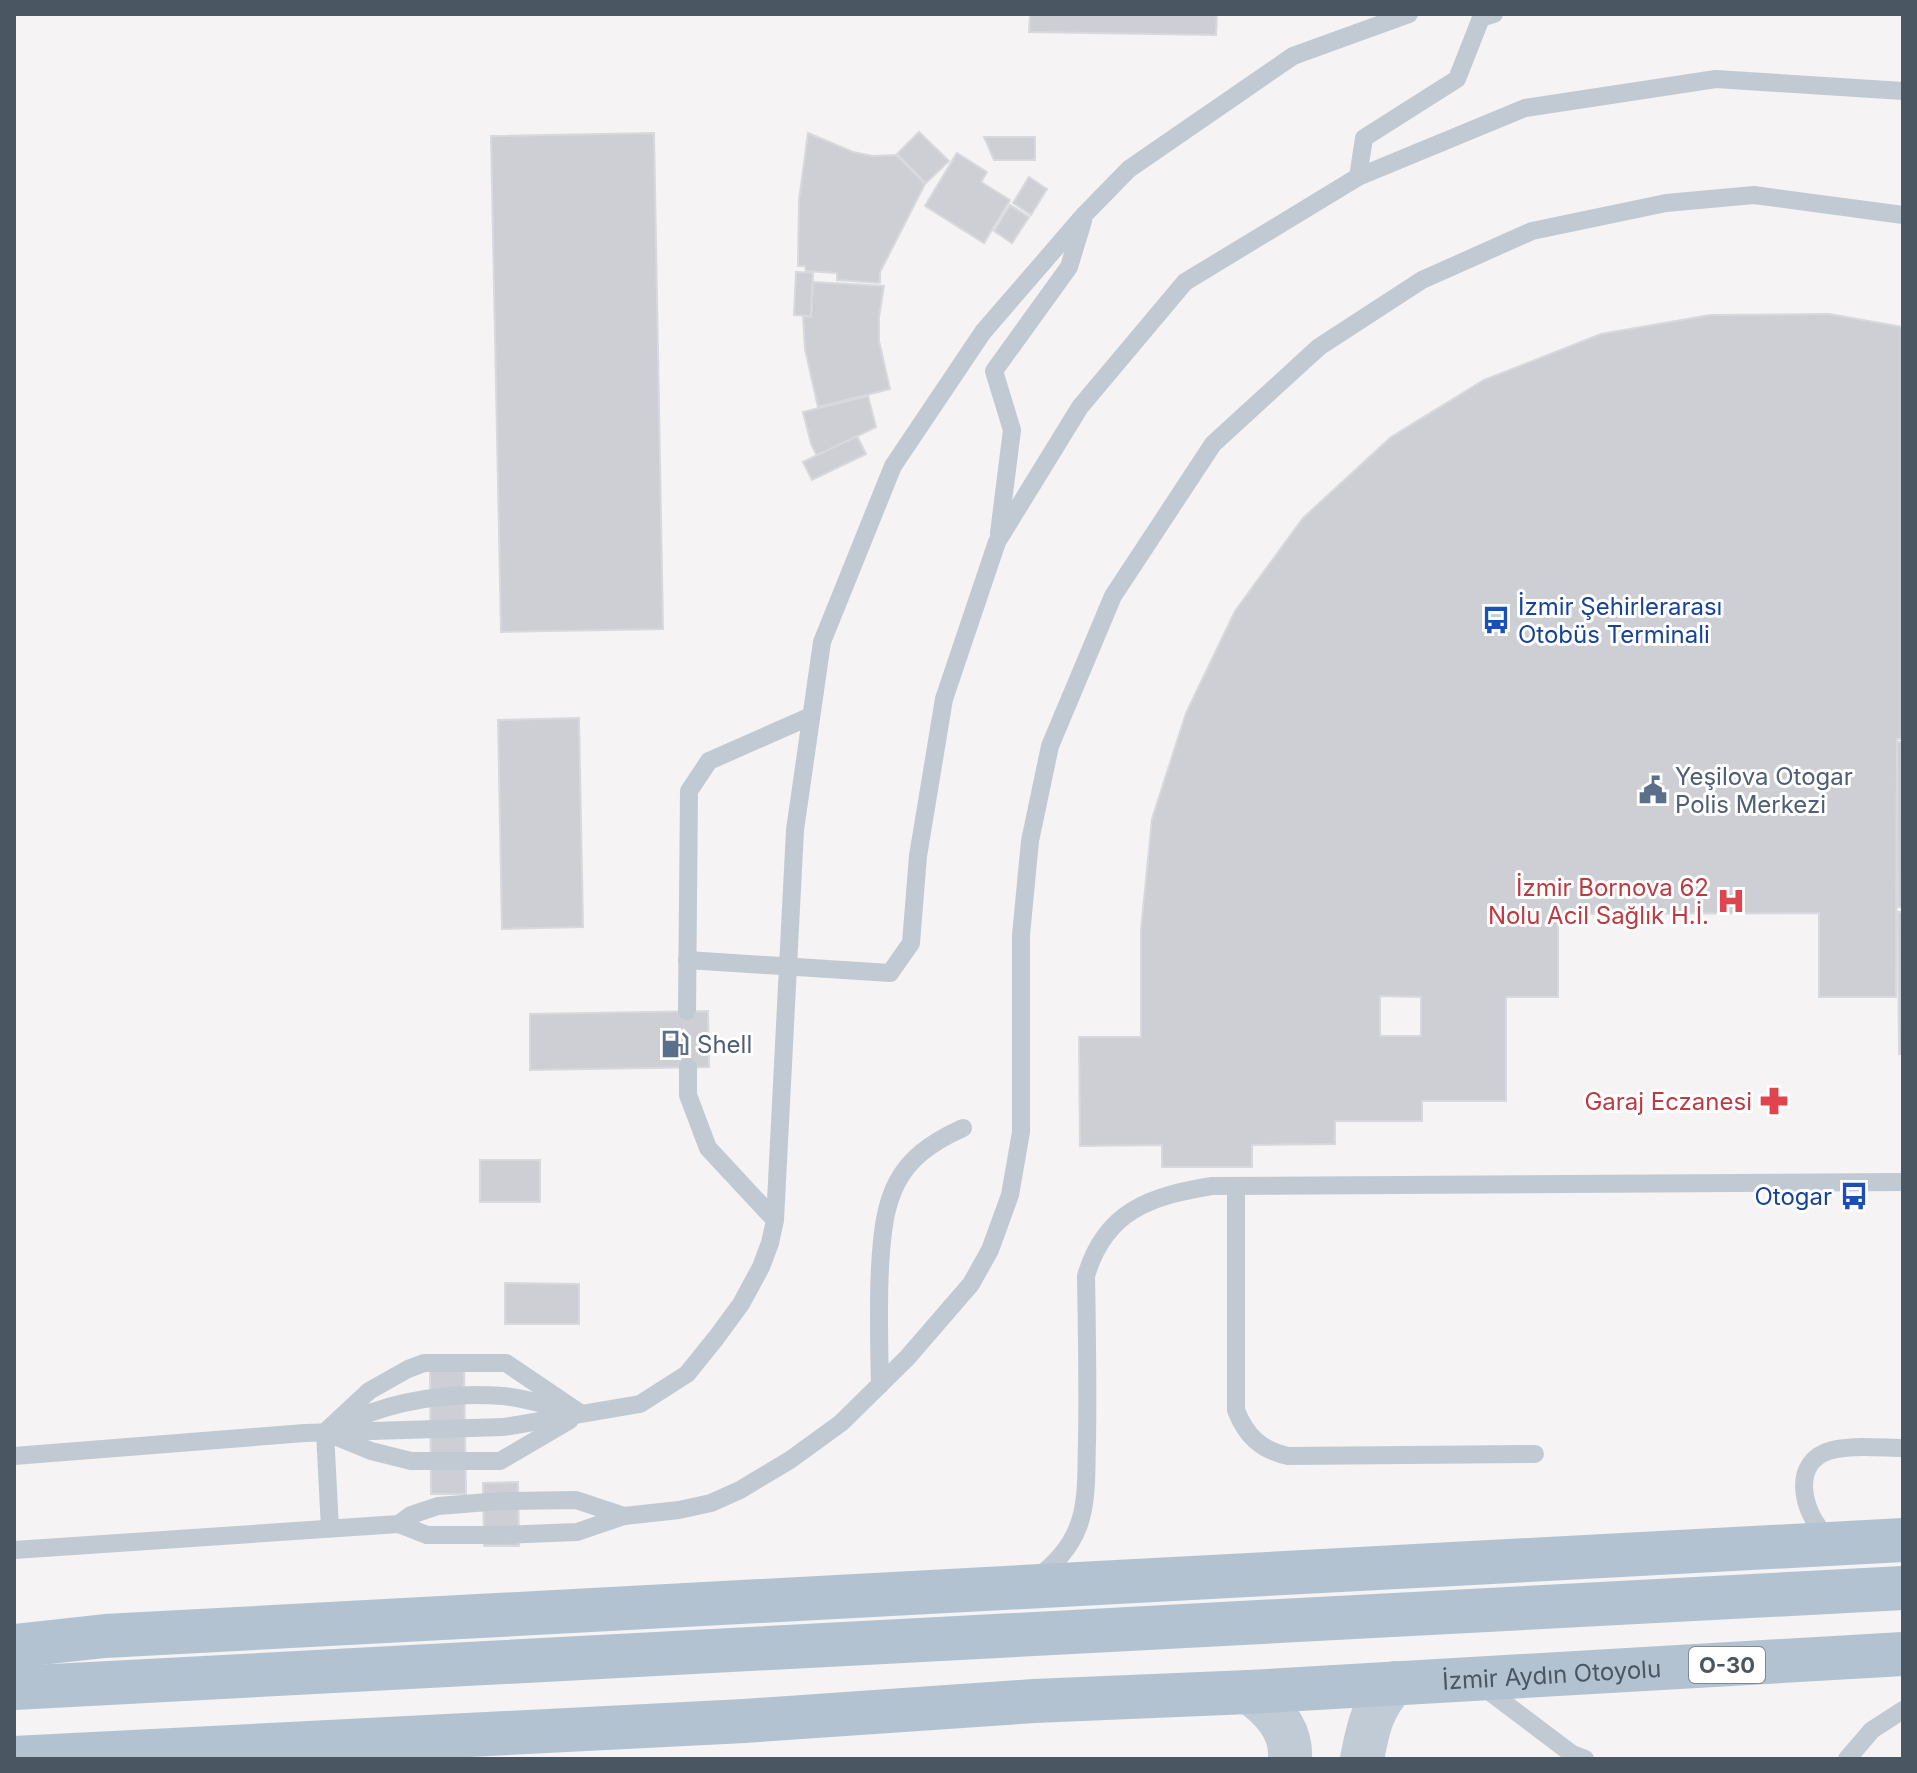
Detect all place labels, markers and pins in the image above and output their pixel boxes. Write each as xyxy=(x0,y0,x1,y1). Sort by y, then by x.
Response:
place label: İzmir Şehirlerarası Otobüs Terminali xyxy=(1518,592,1722,649)
bus stop icon: İzmir Şehirlerarası Otobüs Terminali xyxy=(1481,605,1511,635)
place label: Yeşilova Otogar Polis Merkezi xyxy=(1675,762,1853,819)
public building icon: Yeşilova Otogar Polis Merkezi xyxy=(1638,775,1668,805)
place label: İzmir Bornova 62 Nolu Acil Sağlık H.İ. xyxy=(1488,873,1709,930)
hospital icon: İzmir Bornova 62 Nolu Acil Sağlık H.İ. xyxy=(1716,886,1746,916)
fuel station icon: Shell xyxy=(660,1029,690,1059)
place label: Shell xyxy=(697,1030,752,1059)
pharmacy icon: Garaj Eczanesi xyxy=(1759,1086,1789,1116)
place label: Garaj Eczanesi xyxy=(1584,1087,1752,1116)
bus stop icon: Otogar xyxy=(1839,1181,1869,1211)
place label: Otogar xyxy=(1754,1182,1832,1211)

